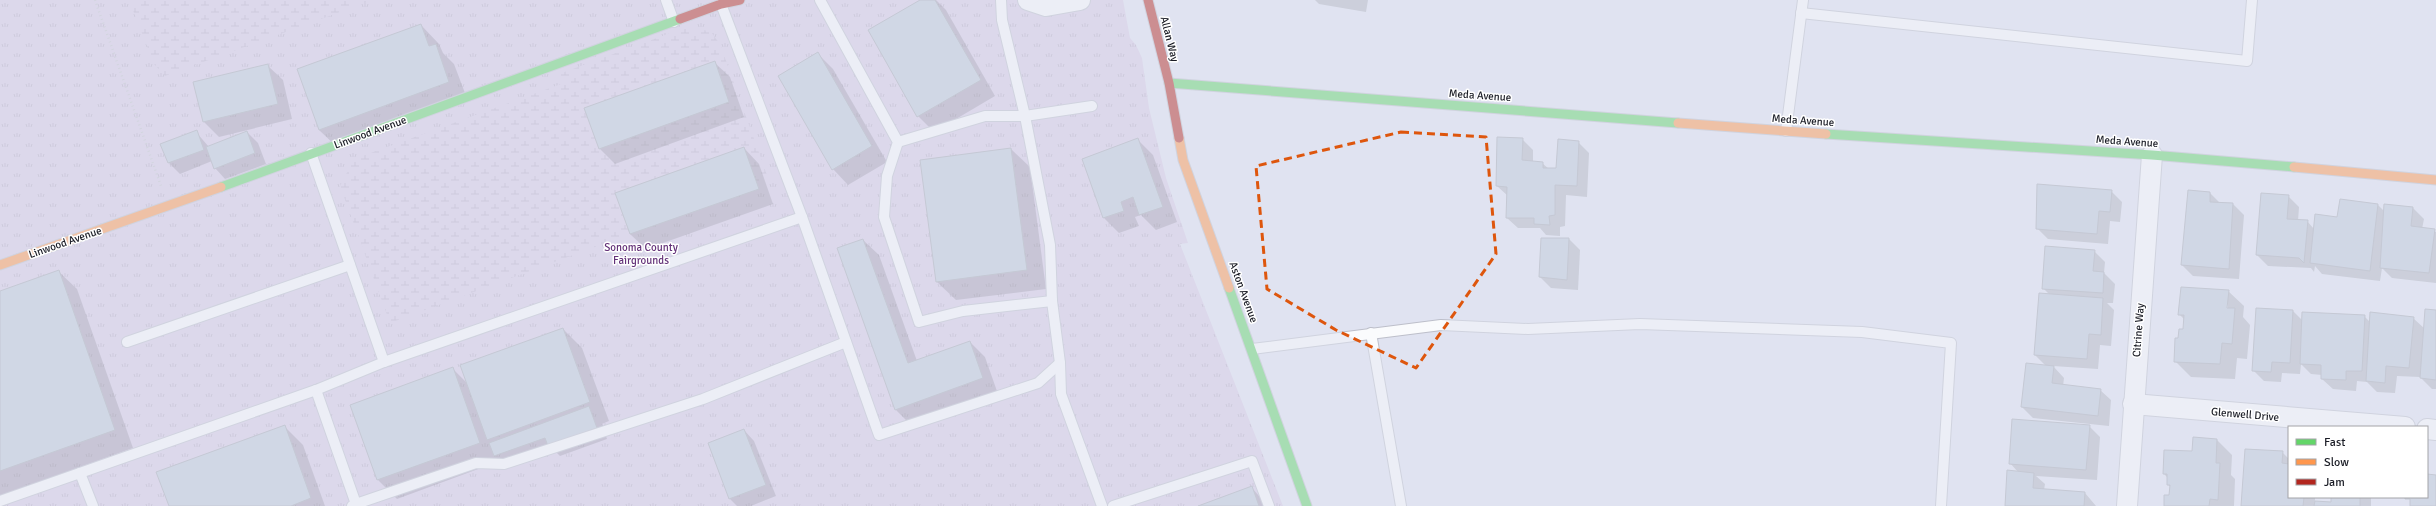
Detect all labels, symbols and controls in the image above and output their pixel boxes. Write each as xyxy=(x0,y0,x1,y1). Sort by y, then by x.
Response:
street label: Allan Way xyxy=(1158,15,1182,64)
street label: Meda Avenue xyxy=(1448,87,1512,104)
street label: Meda Avenue xyxy=(1771,112,1835,129)
street label: Linwood Avenue xyxy=(332,113,408,152)
street label: Meda Avenue xyxy=(2095,133,2159,150)
street label: Linwood Avenue xyxy=(27,224,103,261)
park label: Sonoma County Fairgrounds xyxy=(604,241,679,267)
street label: Aston Avenue xyxy=(1227,260,1261,324)
street label: Citrine Way xyxy=(2130,302,2147,357)
street label: Glenwell Drive xyxy=(2210,405,2279,424)
legend xyxy=(2288,426,2428,498)
text: Fast xyxy=(2324,435,2345,450)
text: Slow xyxy=(2324,455,2349,470)
text: Jam xyxy=(2324,475,2345,490)

